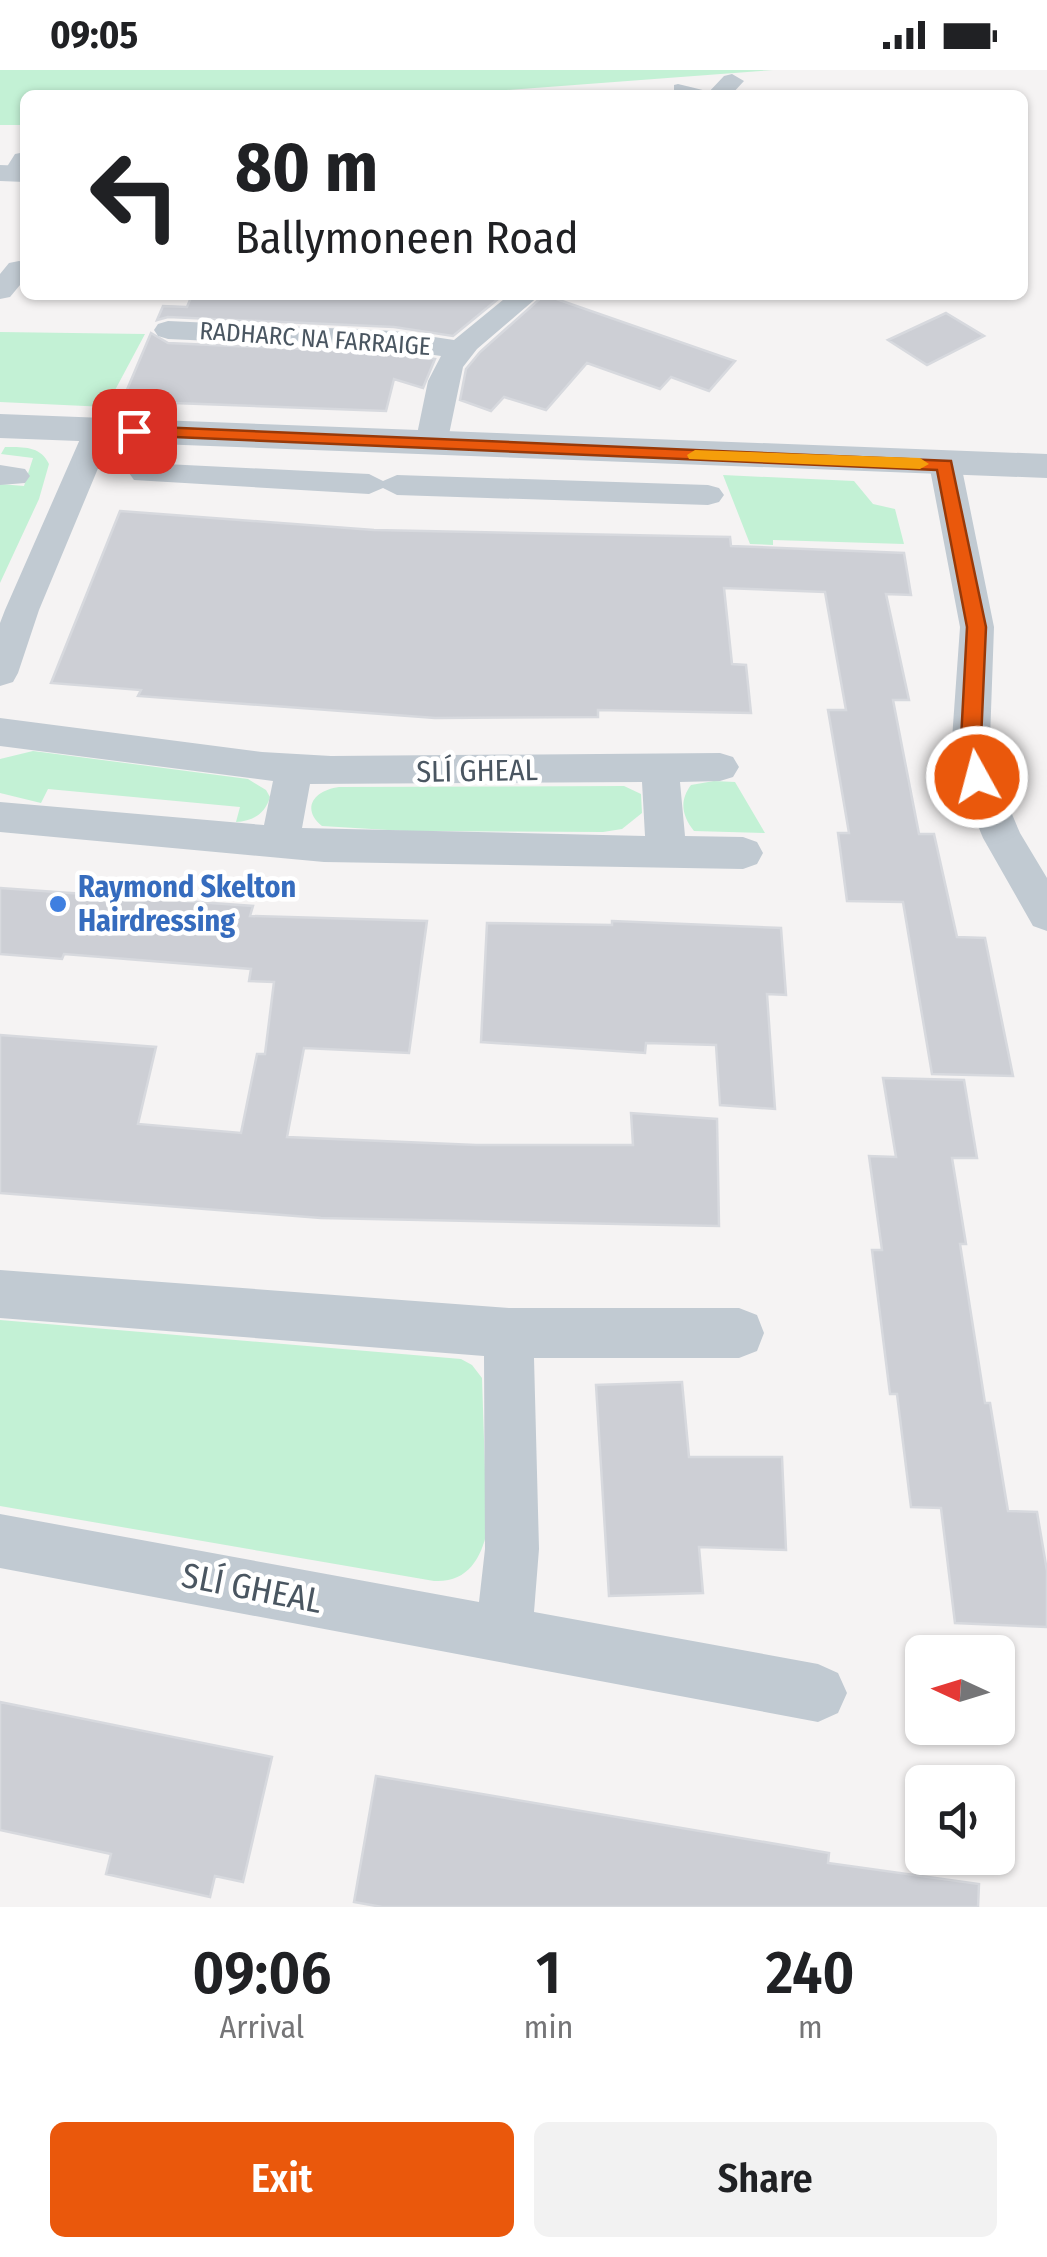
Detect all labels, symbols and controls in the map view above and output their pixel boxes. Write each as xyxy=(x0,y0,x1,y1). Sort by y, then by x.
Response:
text: 09:05 xyxy=(50,12,138,58)
text: 80 m xyxy=(235,126,378,210)
icon: left xyxy=(70,130,200,260)
text: Ballymoneen Road xyxy=(235,211,579,265)
street label: RADHARC NA FARRAIGE xyxy=(198,316,432,362)
pin xyxy=(92,389,177,474)
icon: arrive xyxy=(107,404,162,459)
position arrow xyxy=(925,725,1029,829)
street label: SLÍ GHEAL xyxy=(416,752,538,790)
place label: Raymond Skelton Hairdressing xyxy=(78,869,296,939)
marker: Raymond Skelton Hairdressing xyxy=(47,893,69,915)
street label: SLÍ GHEAL xyxy=(178,1554,326,1622)
north arrow xyxy=(905,1635,1015,1745)
map controls xyxy=(905,1635,1015,1875)
button: sound xyxy=(905,1765,1015,1875)
text: 09:06 xyxy=(192,1937,332,2009)
text: 1 xyxy=(536,1937,561,2009)
text: 240 xyxy=(766,1937,855,2009)
text: Arrival xyxy=(219,2008,304,2046)
text: min xyxy=(524,2008,573,2046)
text: m xyxy=(798,2008,822,2046)
button: Exit xyxy=(50,2122,514,2237)
button: Share xyxy=(534,2122,997,2237)

